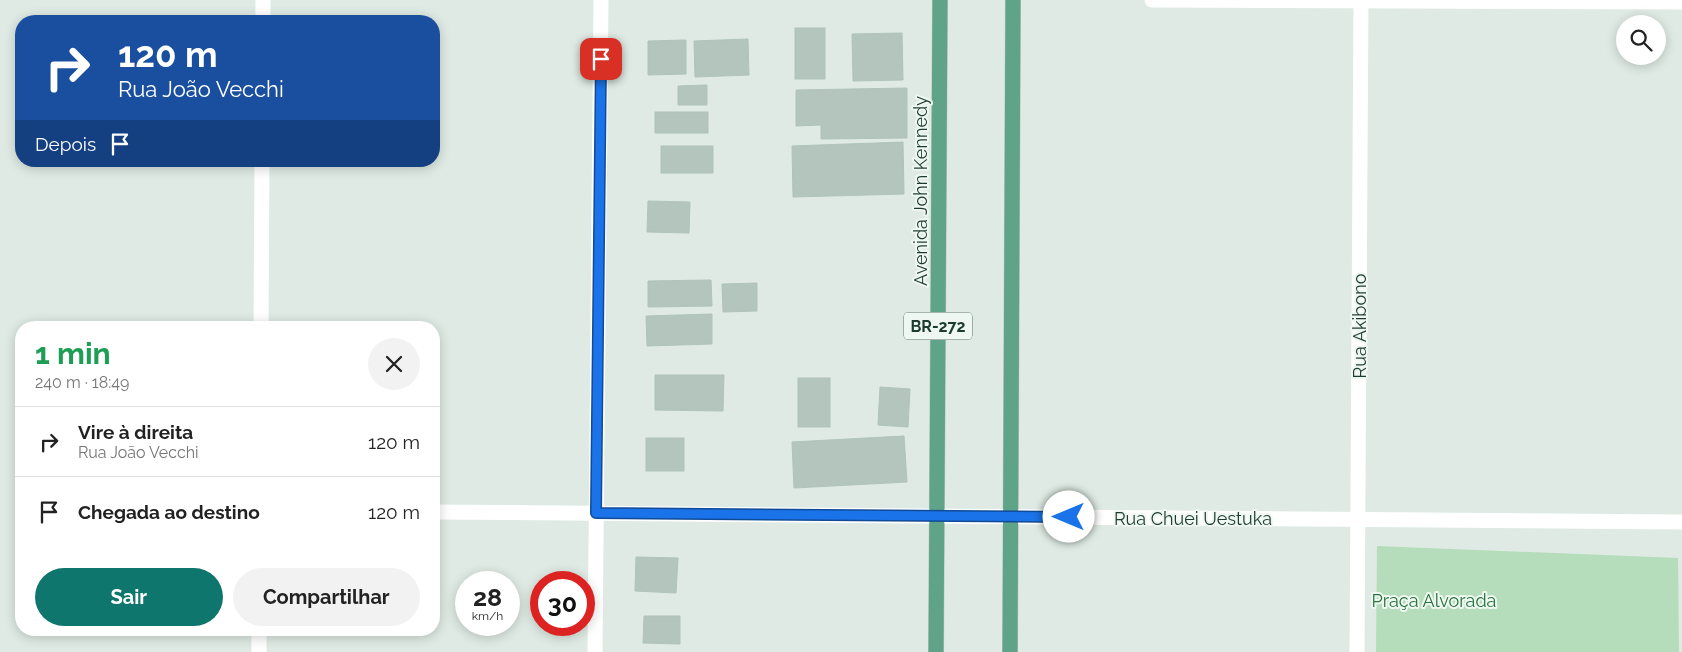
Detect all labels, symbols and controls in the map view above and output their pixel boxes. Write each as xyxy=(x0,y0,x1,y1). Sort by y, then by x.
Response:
map controls xyxy=(1616,15,1666,65)
button: search xyxy=(1616,15,1666,65)
text: 120 m xyxy=(118,34,218,75)
icon: right xyxy=(35,35,100,100)
pin xyxy=(580,38,622,80)
icon: arrive xyxy=(587,45,615,73)
text: Rua João Vecchi xyxy=(118,76,284,102)
street label: Avenida John Kennedy xyxy=(910,96,931,286)
icon: arrive xyxy=(106,130,134,158)
text: Depois xyxy=(35,133,96,155)
street label: Rua Akibono xyxy=(1349,273,1370,378)
road number: BR-272 xyxy=(904,312,972,340)
text: 1 min xyxy=(35,336,111,371)
button: close xyxy=(368,338,420,390)
text: 240 m · 18:49 xyxy=(35,373,129,392)
text: Vire à direita xyxy=(78,421,193,443)
icon: right xyxy=(35,428,63,456)
text: 120 m xyxy=(368,431,420,453)
text: Rua João Vecchi xyxy=(78,443,199,462)
position arrow xyxy=(1042,490,1094,542)
icon: arrive xyxy=(35,498,63,526)
text: Chegada ao destino xyxy=(78,501,260,523)
text: 120 m xyxy=(368,501,420,523)
street label: Rua Chuei Uestuka xyxy=(1114,508,1272,529)
button: Sair xyxy=(35,568,223,626)
button: Compartilhar xyxy=(233,568,420,626)
speed limit sign: 30 xyxy=(530,571,595,636)
text: 28 xyxy=(473,582,502,612)
park label: Praça Alvorada xyxy=(1372,590,1496,611)
text: km/h xyxy=(472,609,503,623)

